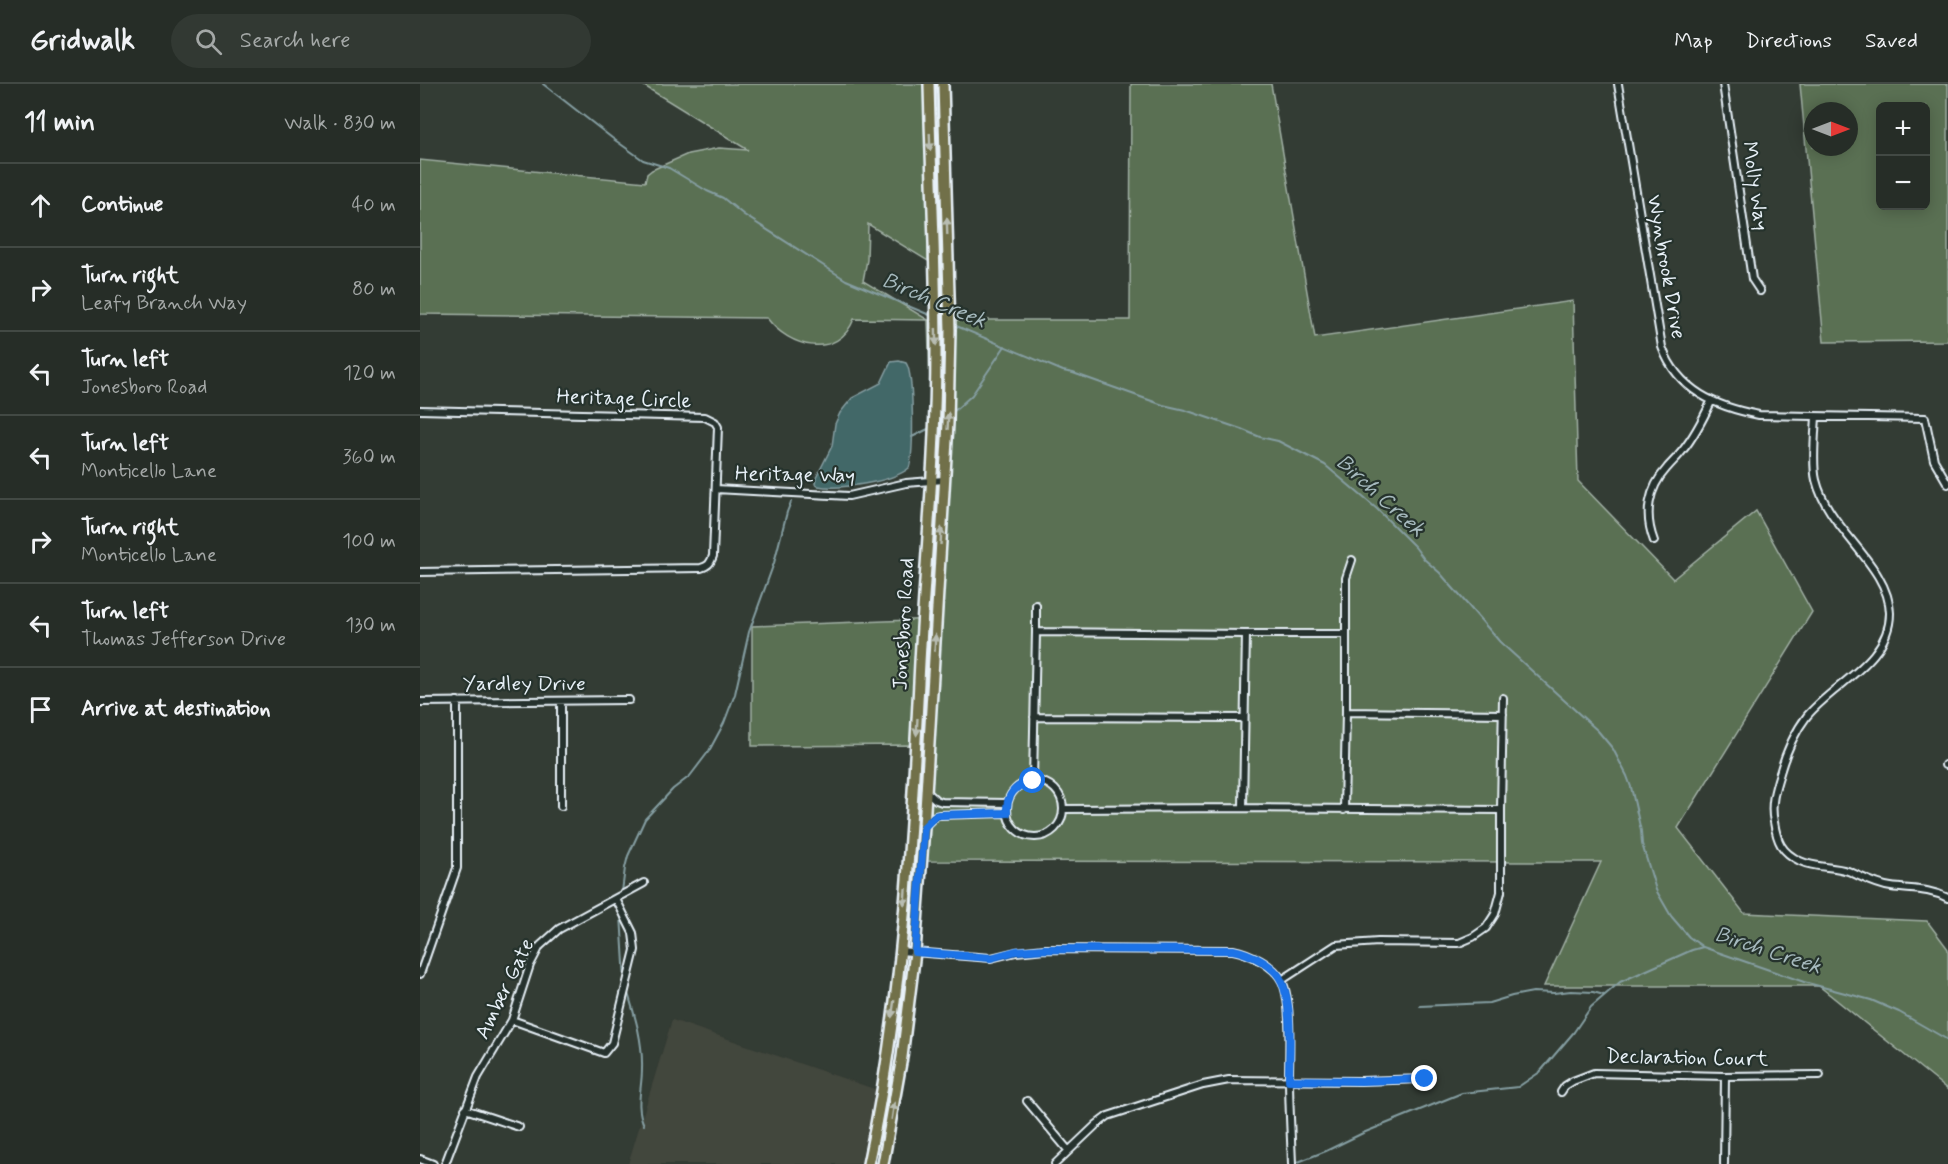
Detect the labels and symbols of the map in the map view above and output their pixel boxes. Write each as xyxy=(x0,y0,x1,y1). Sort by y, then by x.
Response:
north arrow xyxy=(1804,102,1858,156)
one-way arrow xyxy=(926,133,935,152)
street label: Molly Way xyxy=(1735,139,1775,233)
street label: Wynbrook Drive xyxy=(1640,193,1692,341)
one-way arrow xyxy=(942,217,952,236)
water label: Birch Creek xyxy=(878,267,990,336)
one-way arrow xyxy=(931,328,941,347)
street label: Heritage Circle xyxy=(556,383,692,415)
one-way arrow xyxy=(943,412,953,431)
water label: Birch Creek xyxy=(1330,449,1431,543)
street label: Heritage Way xyxy=(735,460,855,490)
one-way arrow xyxy=(936,527,946,546)
street label: Jonesboro Road xyxy=(887,557,921,691)
one-way arrow xyxy=(930,633,939,652)
street label: Yardley Drive xyxy=(462,670,586,698)
one-way arrow xyxy=(912,718,921,737)
route start xyxy=(1019,767,1045,793)
one-way arrow xyxy=(900,888,910,907)
water label: Birch Creek xyxy=(1711,921,1825,981)
street label: Amber Gate xyxy=(469,934,541,1044)
one-way arrow xyxy=(888,1000,897,1019)
street label: Declaration Court xyxy=(1606,1043,1769,1073)
route end xyxy=(1411,1065,1437,1091)
one-way arrow xyxy=(889,1101,898,1120)

